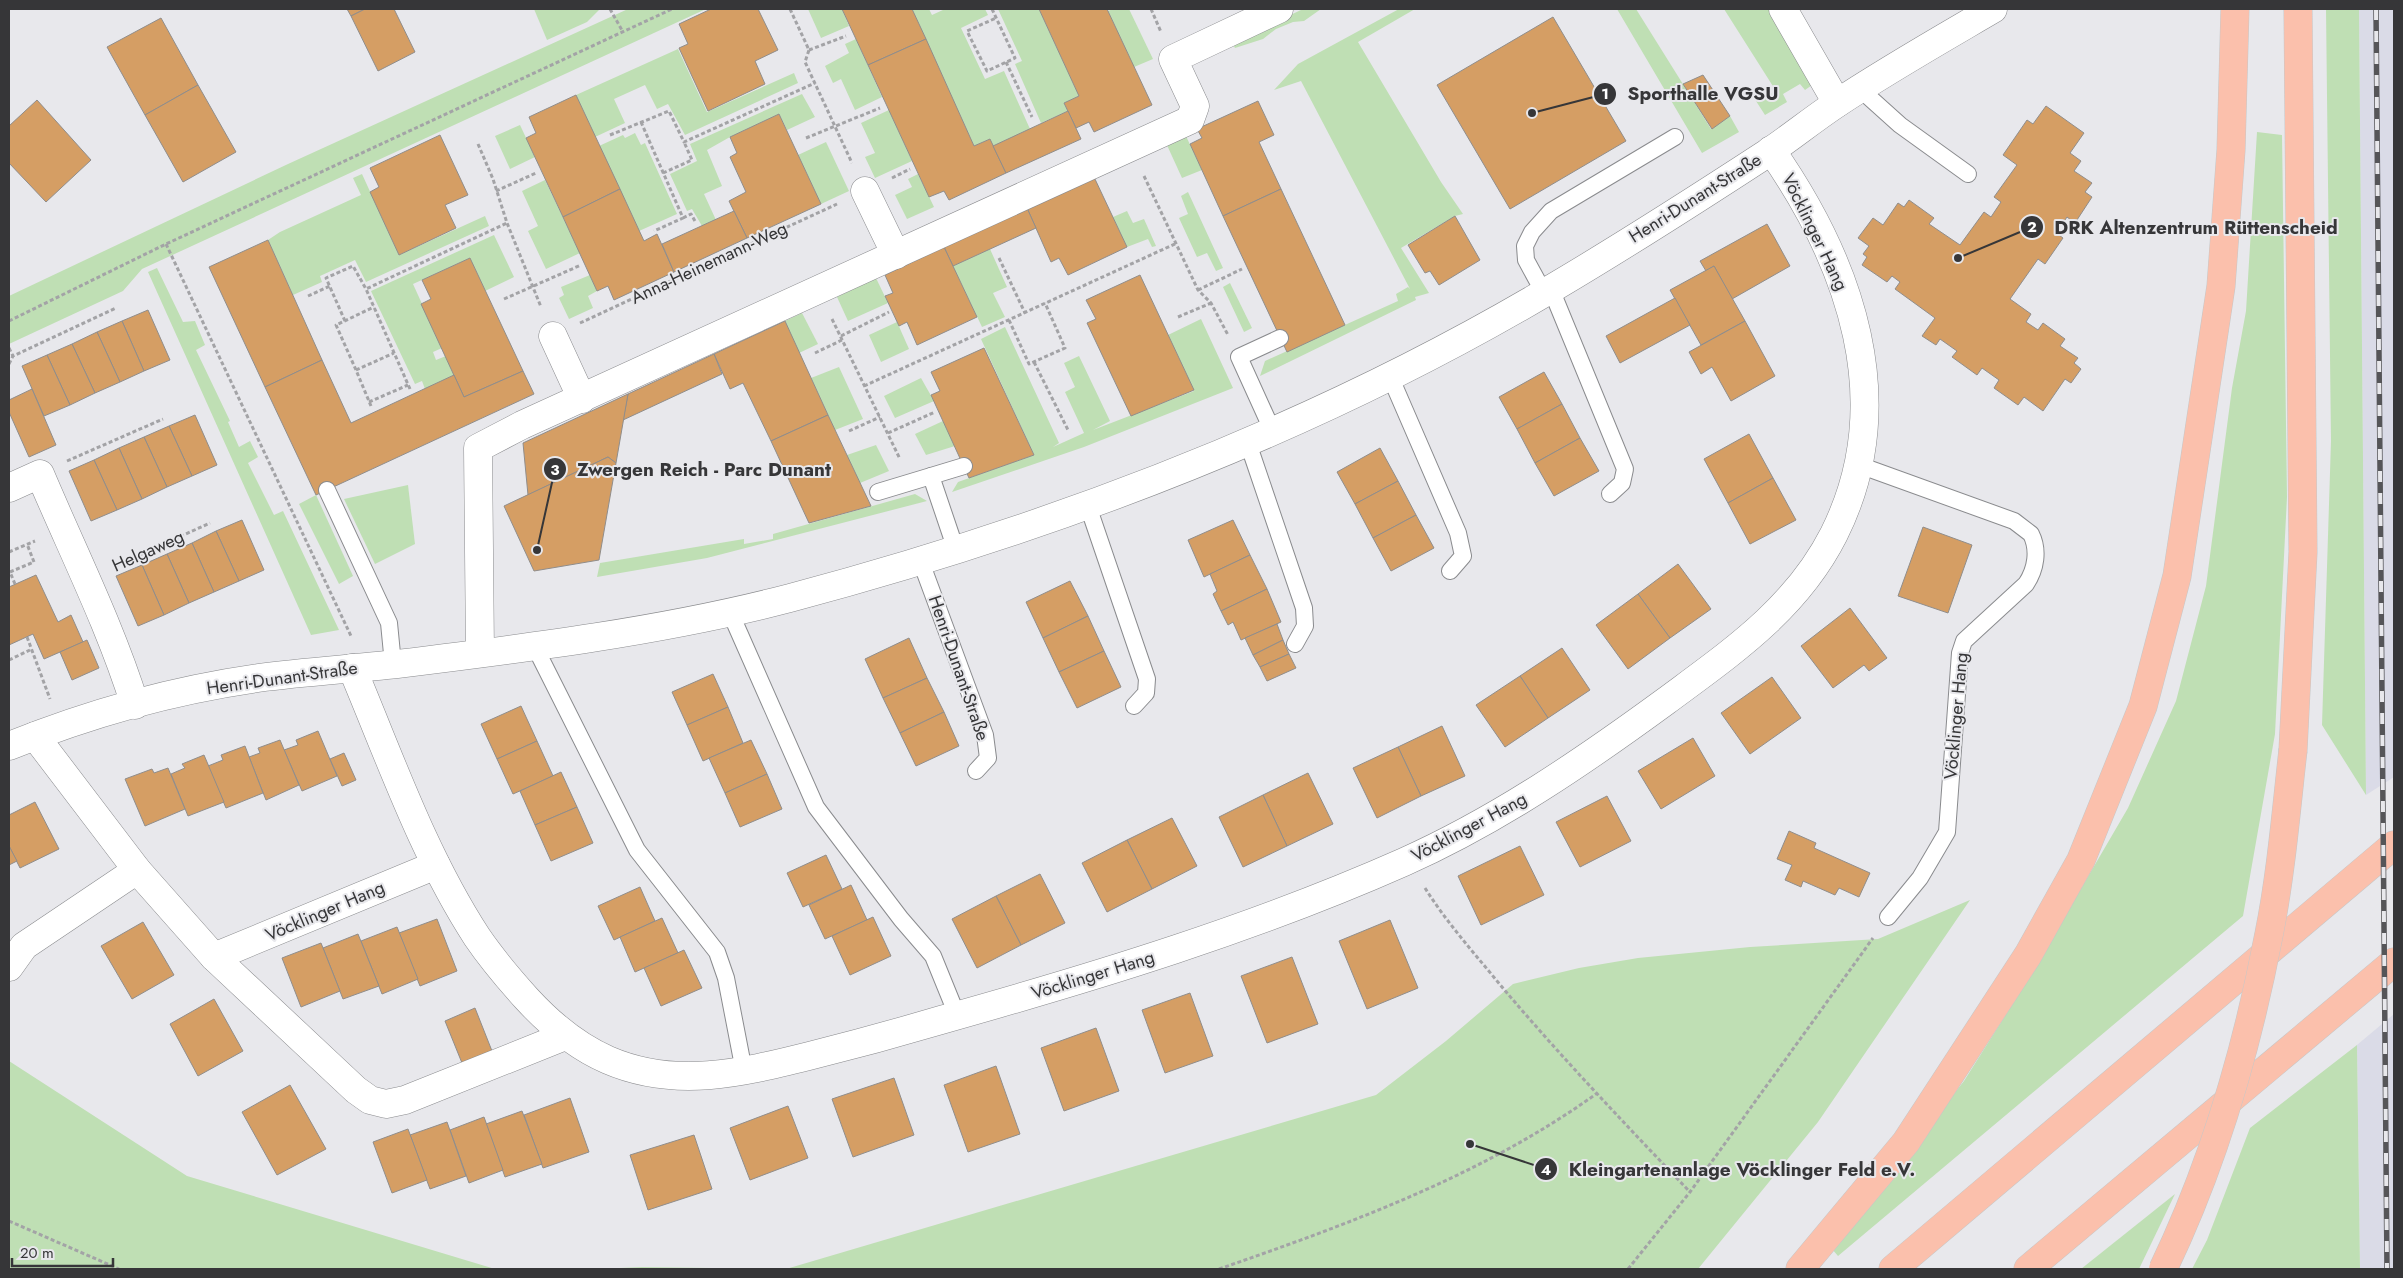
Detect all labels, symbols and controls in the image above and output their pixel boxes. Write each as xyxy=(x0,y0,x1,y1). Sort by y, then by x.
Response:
callout: Sporthalle VGSU xyxy=(1593,77,1788,111)
text: Sporthalle VGSU xyxy=(1628,80,1778,107)
text: 1 xyxy=(1601,83,1609,105)
street label: Henri-Dunant-Straße xyxy=(1624,147,1766,249)
street label: Vöcklinger Hang xyxy=(1775,169,1855,295)
callout: DRK Altenzentrum Rüttenscheid xyxy=(2019,210,2348,244)
text: DRK Altenzentrum Rüttenscheid xyxy=(2054,214,2338,241)
street label: Anna-Heinemann-Weg xyxy=(626,215,792,311)
text: 2 xyxy=(2027,216,2037,238)
callout: Zwergen Reich - Parc Dunant xyxy=(542,452,841,486)
text: Zwergen Reich - Parc Dunant xyxy=(577,456,831,483)
text: 3 xyxy=(550,459,560,481)
street label: Helgaweg xyxy=(108,524,188,578)
street label: Henri-Dunant-Straße xyxy=(922,592,996,744)
street label: Vöcklinger Hang xyxy=(1937,651,1975,781)
street label: Henri-Dunant-Straße xyxy=(205,655,359,701)
street label: Vöcklinger Hang xyxy=(1407,786,1531,868)
street label: Vöcklinger Hang xyxy=(261,874,389,948)
street label: Vöcklinger Hang xyxy=(1028,944,1158,1006)
callout: Kleingartenanlage Vöcklinger Feld e.V. xyxy=(1533,1152,1925,1186)
text: Kleingartenanlage Vöcklinger Feld e.V. xyxy=(1569,1156,1915,1183)
text: 4 xyxy=(1541,1159,1551,1181)
scale bar xyxy=(12,1236,114,1268)
text: 20 m xyxy=(20,1242,54,1264)

